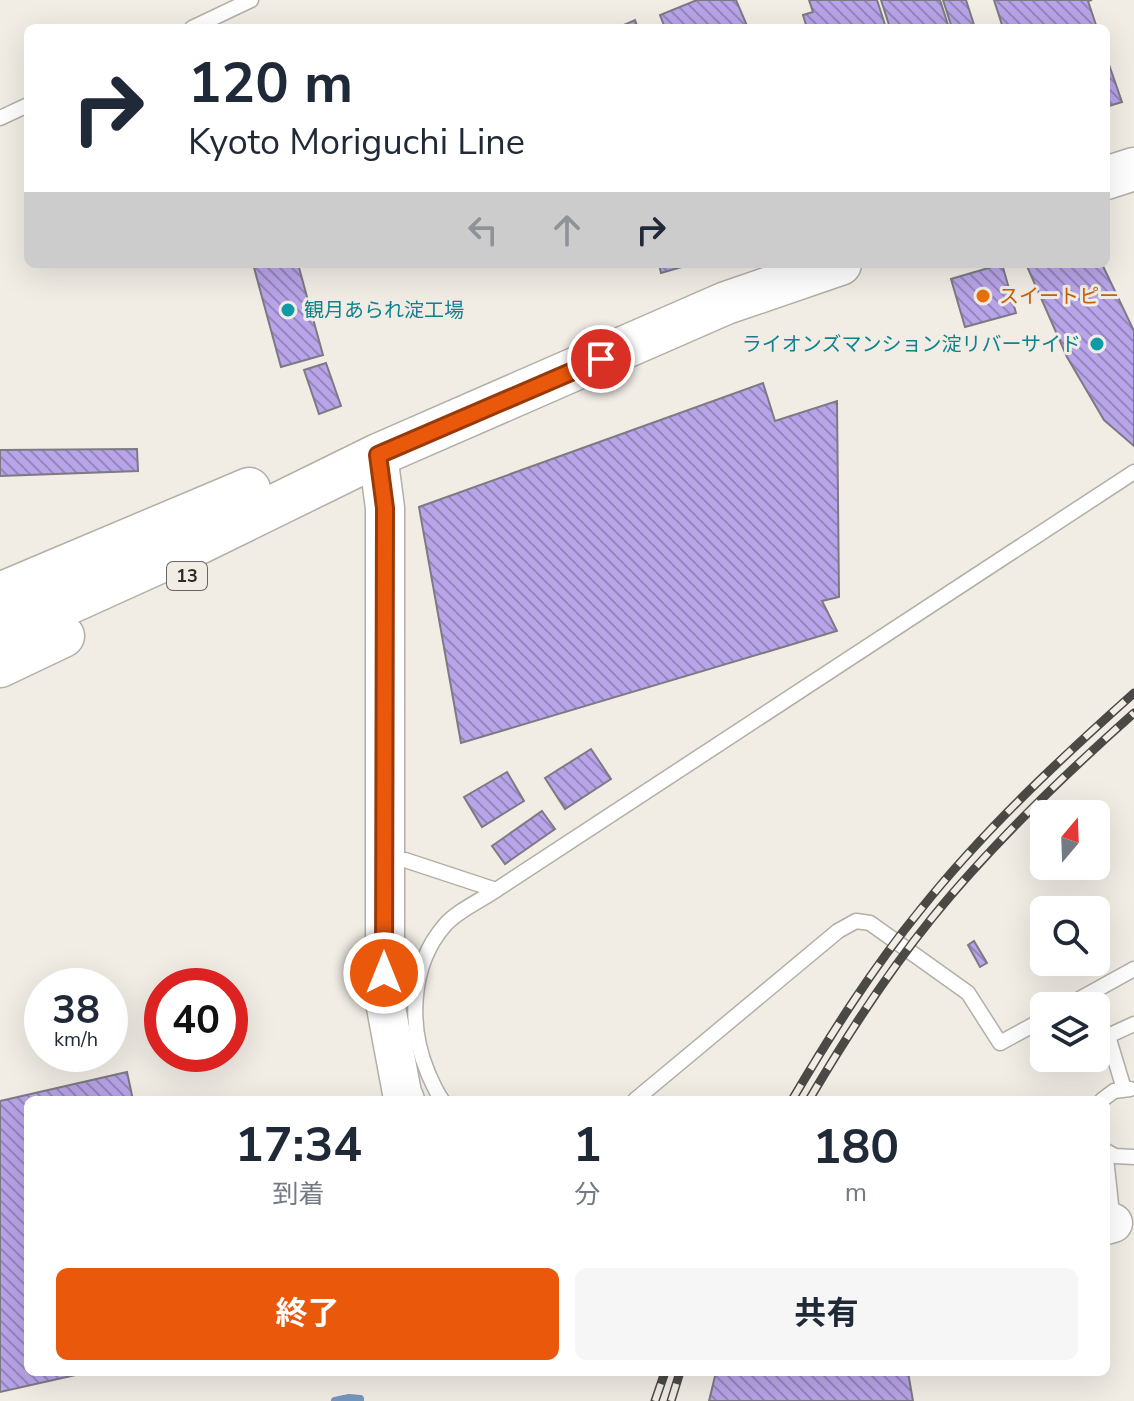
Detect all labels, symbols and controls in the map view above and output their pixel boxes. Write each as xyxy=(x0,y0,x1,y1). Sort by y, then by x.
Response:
text: 120 m xyxy=(188,45,353,122)
icon: right xyxy=(56,56,160,160)
text: Kyoto Moriguchi Line xyxy=(188,118,525,167)
icon: left xyxy=(461,208,505,252)
icon: ahead xyxy=(545,208,589,252)
icon: right xyxy=(629,208,673,252)
place label: スイートピー xyxy=(999,283,1119,310)
marker: スイートピー xyxy=(974,287,992,305)
place label: 観月あられ淀工場 xyxy=(304,297,464,324)
marker: 観月あられ淀工場 xyxy=(279,301,297,319)
pin xyxy=(567,325,635,393)
place label: ライオンズマンション淀リバーサイド xyxy=(742,331,1081,358)
marker: ライオンズマンション淀リバーサイド xyxy=(1088,335,1106,353)
icon: arrive xyxy=(579,337,623,381)
road number: 13 xyxy=(167,562,207,590)
north arrow xyxy=(1030,800,1110,880)
map controls xyxy=(1030,800,1110,1072)
button: search xyxy=(1030,896,1110,976)
position arrow xyxy=(342,931,426,1015)
speed limit sign: 40 xyxy=(144,968,248,1072)
text: 38 xyxy=(52,983,100,1037)
button: layers xyxy=(1030,992,1110,1072)
text: km/h xyxy=(54,1026,98,1053)
text: 17:34 xyxy=(235,1112,362,1178)
text: 1 xyxy=(573,1112,602,1178)
text: 180 xyxy=(813,1114,899,1180)
text: m xyxy=(845,1175,867,1210)
text: 到着 xyxy=(272,1177,324,1212)
text: 分 xyxy=(574,1177,600,1212)
button: 終了 xyxy=(56,1268,559,1360)
button: 共有 xyxy=(575,1268,1078,1360)

